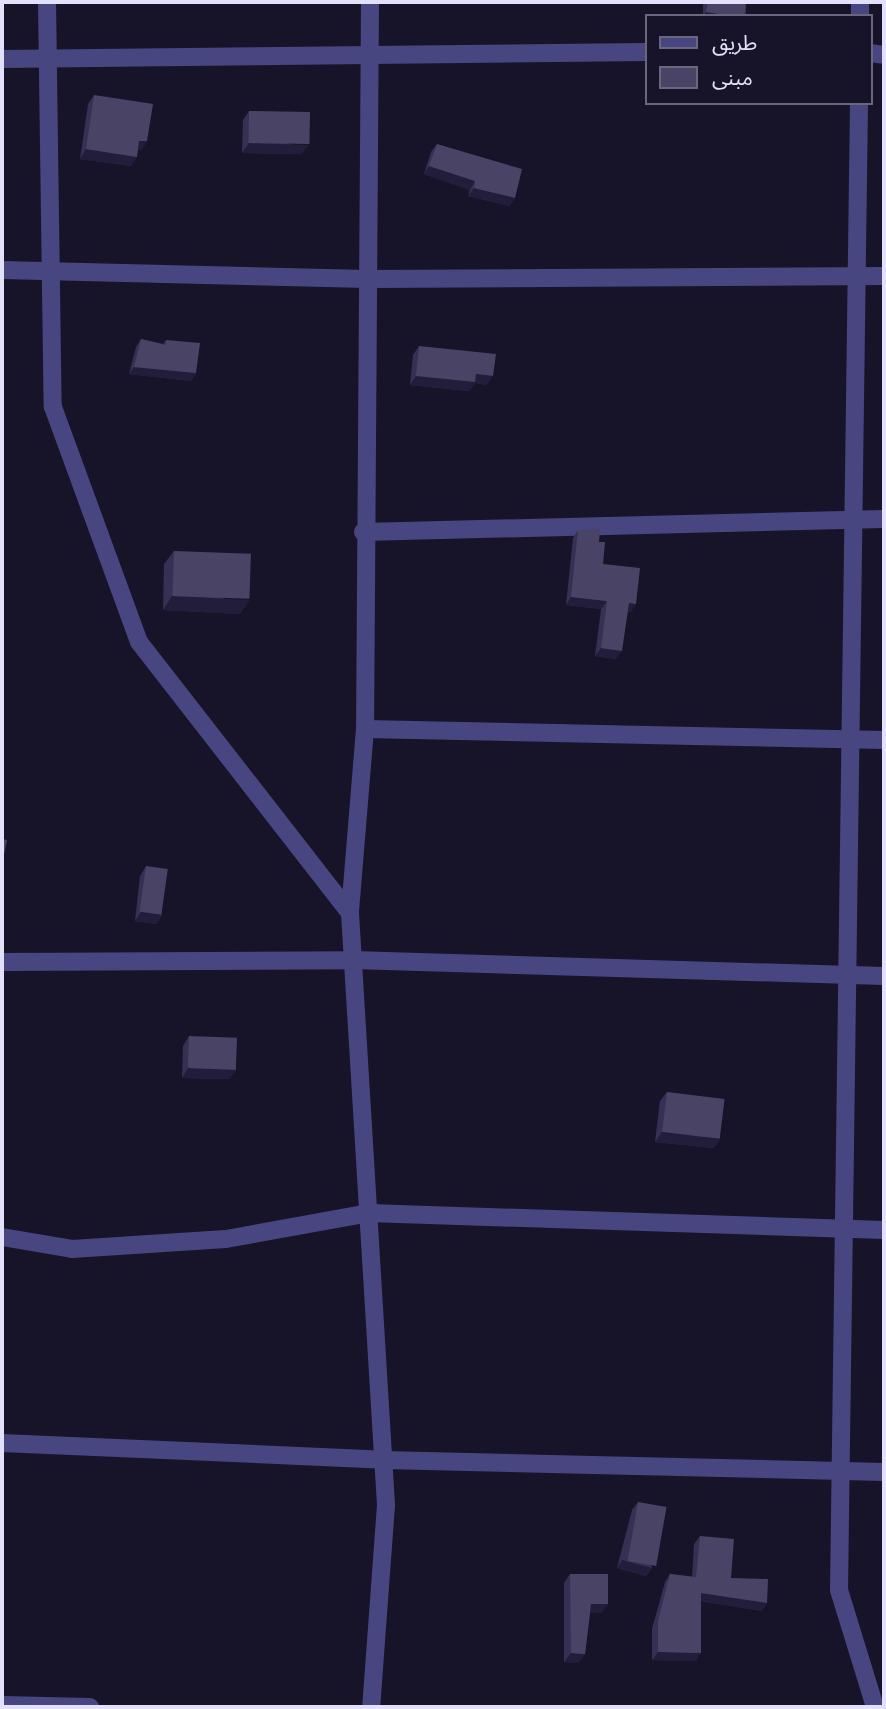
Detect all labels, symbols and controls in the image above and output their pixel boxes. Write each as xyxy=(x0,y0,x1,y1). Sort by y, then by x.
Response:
legend xyxy=(644,14,872,105)
text: طريق xyxy=(712,30,757,55)
text: مبنى xyxy=(712,65,753,90)

